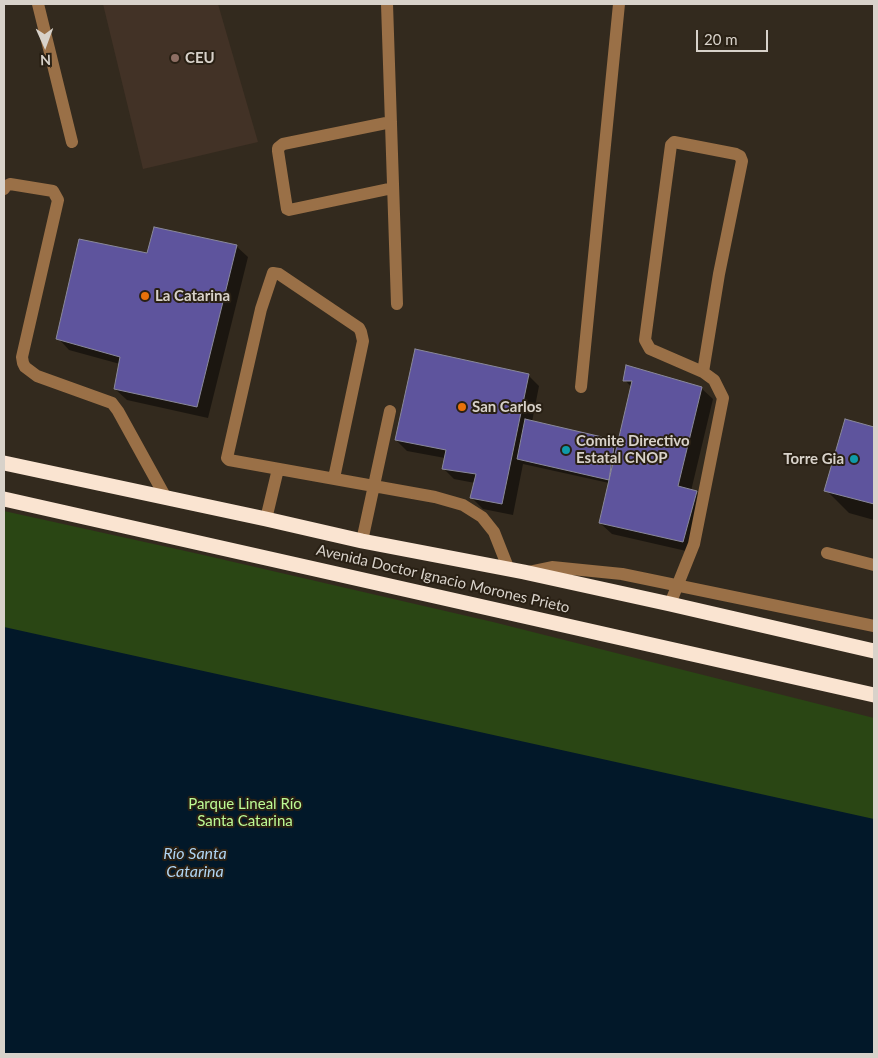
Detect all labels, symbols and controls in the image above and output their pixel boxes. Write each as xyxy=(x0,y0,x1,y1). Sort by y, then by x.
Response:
north arrow xyxy=(20,20,70,70)
scale bar xyxy=(698,20,770,52)
text: 20 m xyxy=(704,30,738,48)
place label: CEU xyxy=(185,49,215,67)
text: N xyxy=(40,52,51,69)
marker: CEU xyxy=(169,52,181,64)
place label: La Catarina xyxy=(155,287,230,305)
marker: La Catarina xyxy=(139,290,151,302)
place label: San Carlos xyxy=(472,398,542,416)
marker: San Carlos xyxy=(456,401,468,413)
place label: Comite Directivo Estatal CNOP xyxy=(576,432,690,467)
marker: Comite Directivo Estatal CNOP xyxy=(560,444,572,456)
place label: Torre Gia xyxy=(783,450,844,468)
marker: Torre Gia xyxy=(848,453,860,465)
street label: Avenida Doctor Ignacio Morones Prieto xyxy=(315,541,571,617)
park label: Parque Lineal Río Santa Catarina xyxy=(188,795,302,830)
water label: Río Santa Catarina xyxy=(163,844,227,882)

